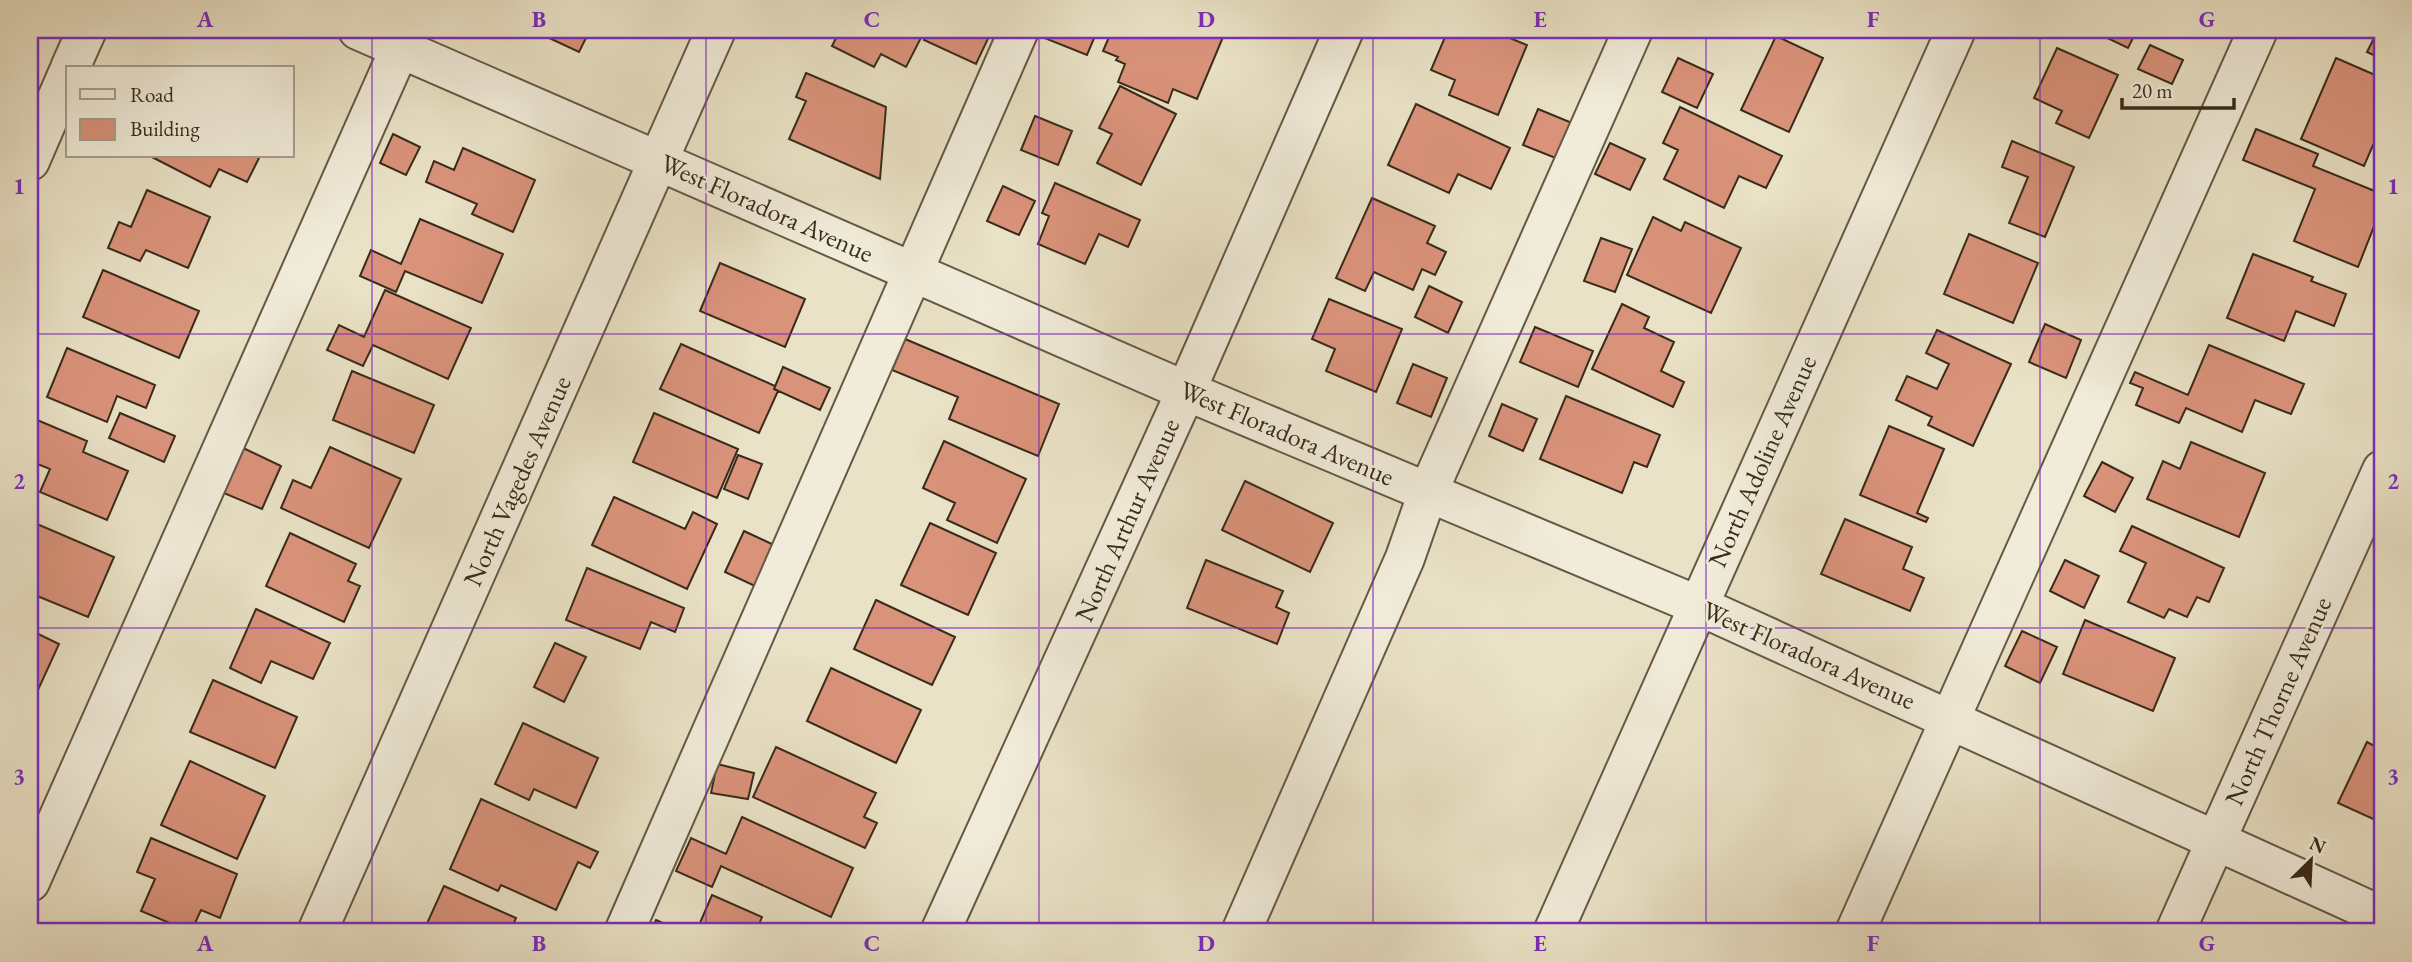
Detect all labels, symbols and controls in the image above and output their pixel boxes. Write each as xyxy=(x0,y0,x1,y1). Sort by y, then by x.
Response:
text: A xyxy=(196,4,214,34)
text: B xyxy=(532,4,546,34)
text: C xyxy=(864,4,880,34)
text: D xyxy=(1197,4,1215,34)
text: E xyxy=(1533,4,1547,34)
text: F xyxy=(1867,4,1880,34)
text: G xyxy=(2199,4,2215,34)
legend xyxy=(66,66,294,158)
scale bar xyxy=(2122,66,2234,110)
text: 20 m xyxy=(2132,77,2173,104)
text: Road xyxy=(130,81,174,108)
text: Building xyxy=(130,115,200,142)
street label: West Floradora Avenue xyxy=(655,146,879,270)
text: 1 xyxy=(13,171,25,201)
text: 1 xyxy=(2387,171,2399,201)
street label: North Adoline Avenue xyxy=(1700,350,1824,572)
street label: North Vagedes Avenue xyxy=(455,370,579,592)
street label: West Floradora Avenue xyxy=(1175,373,1399,493)
street label: North Arthur Avenue xyxy=(1067,413,1187,627)
text: 2 xyxy=(13,466,25,496)
text: 2 xyxy=(2387,466,2399,496)
street label: North Thorne Avenue xyxy=(2217,591,2339,811)
street label: West Floradora Avenue xyxy=(1697,593,1921,717)
text: 3 xyxy=(13,761,25,791)
text: 3 xyxy=(2387,761,2399,791)
north arrow xyxy=(2276,825,2346,895)
text: N xyxy=(2306,830,2330,860)
text: A xyxy=(196,928,214,958)
text: B xyxy=(532,928,546,958)
text: C xyxy=(864,928,880,958)
text: D xyxy=(1197,928,1215,958)
text: E xyxy=(1533,928,1547,958)
text: F xyxy=(1867,928,1880,958)
text: G xyxy=(2199,928,2215,958)

